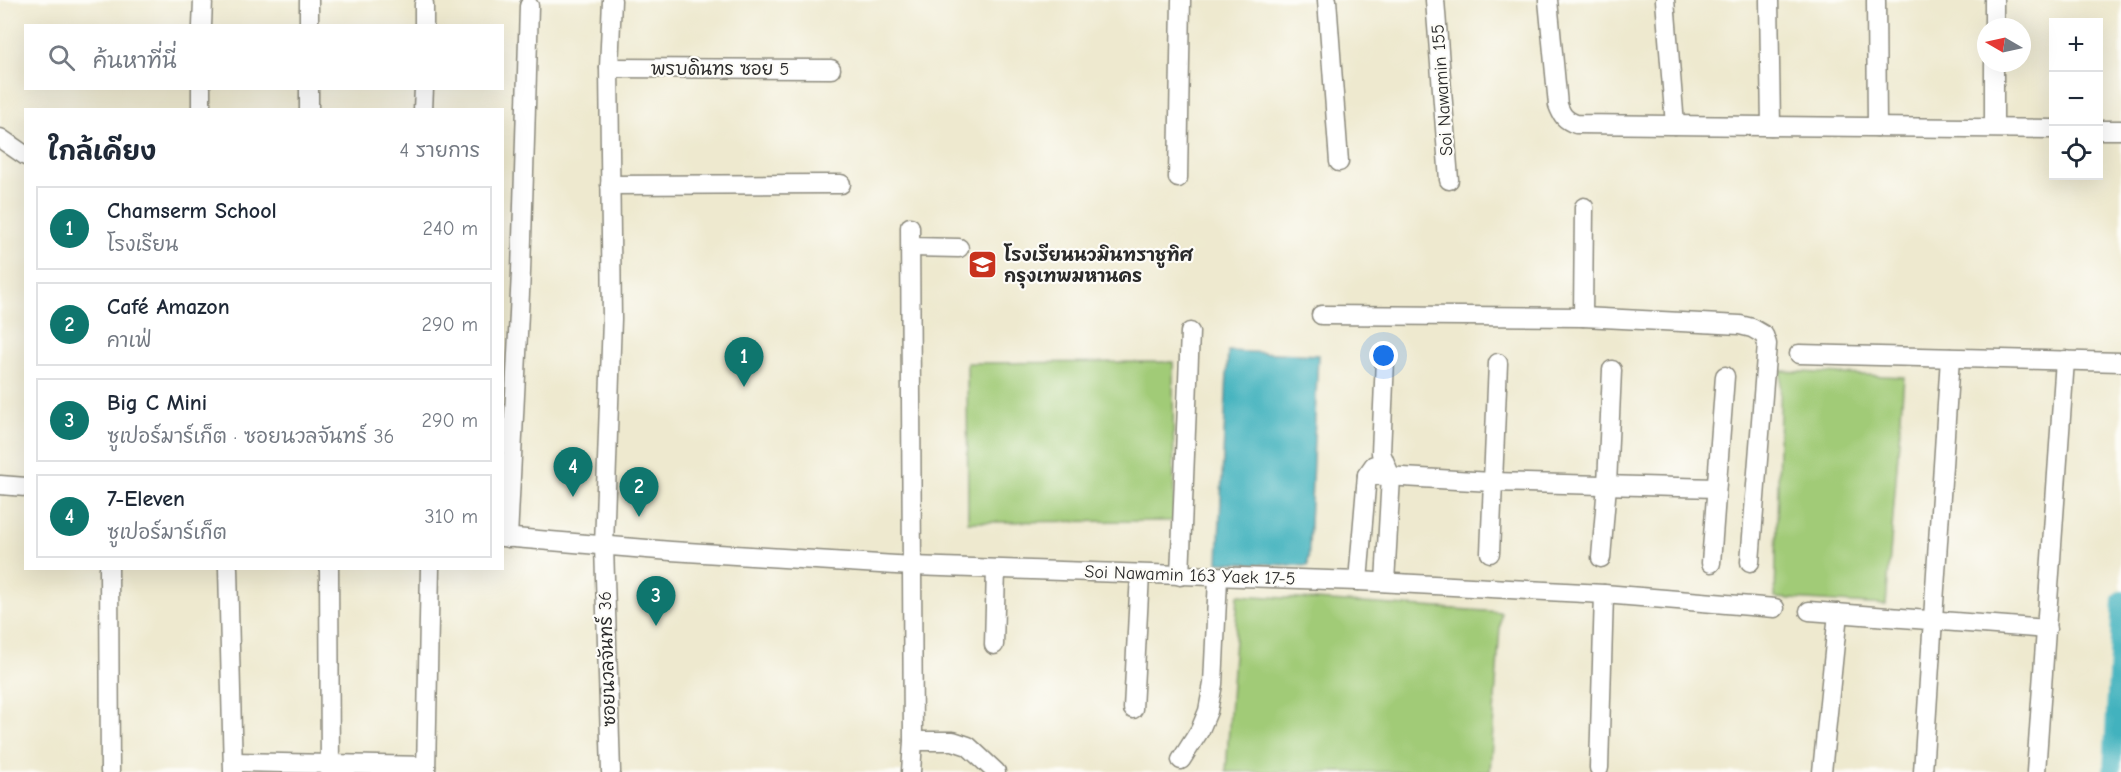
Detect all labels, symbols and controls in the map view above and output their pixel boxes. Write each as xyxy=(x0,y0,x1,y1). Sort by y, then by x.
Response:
north arrow xyxy=(1977,18,2031,72)
map controls xyxy=(2049,18,2103,180)
button: + xyxy=(2049,18,2103,72)
street label: Soi Nawamin 155 xyxy=(1427,23,1458,157)
search box xyxy=(24,24,504,90)
icon: search xyxy=(45,41,78,74)
text: ค้นหาที่นี่ xyxy=(93,48,177,74)
street label: พรบดินทร ซอย 5 xyxy=(651,58,789,80)
button: − xyxy=(2049,72,2103,126)
button: locate xyxy=(2049,126,2103,180)
text: ใกล้เคียง xyxy=(48,137,156,167)
text: 4 รายการ xyxy=(399,139,480,162)
text: Chamserm School xyxy=(107,198,277,224)
text: 1 xyxy=(66,217,73,240)
text: 240 m xyxy=(423,217,478,240)
text: โรงเรียน xyxy=(107,233,178,256)
place label: โรงเรียนนวมินทราชูทิศ กรุงเทพมหานคร xyxy=(1003,243,1193,289)
school or university icon: โรงเรียนนวมินทราชูทิศ กรุงเทพมหานคร xyxy=(967,249,999,281)
text: Café Amazon xyxy=(107,294,230,320)
text: 2 xyxy=(65,313,74,336)
text: 290 m xyxy=(422,313,478,336)
text: คาเฟ่ xyxy=(107,329,152,352)
pin: 1 xyxy=(724,338,764,387)
your location xyxy=(1369,341,1398,370)
text: Big C Mini xyxy=(107,390,207,416)
text: 3 xyxy=(65,409,74,432)
text: 290 m xyxy=(422,409,478,432)
text: ซูเปอร์มาร์เก็ต · ซอยนวลจันทร์ 36 xyxy=(107,425,394,448)
pin: 4 xyxy=(554,448,592,497)
pin: 2 xyxy=(620,468,658,517)
text: 7-Eleven xyxy=(107,486,185,512)
text: 4 xyxy=(65,505,74,528)
text: 310 m xyxy=(425,505,478,528)
text: ซูเปอร์มาร์เก็ต xyxy=(107,521,227,544)
street label: Soi Nawamin 163 Yaek 17-5 xyxy=(1084,561,1296,590)
pin: 3 xyxy=(636,576,676,626)
street label: ซอยนวลจันทร์ 36 xyxy=(592,591,620,727)

